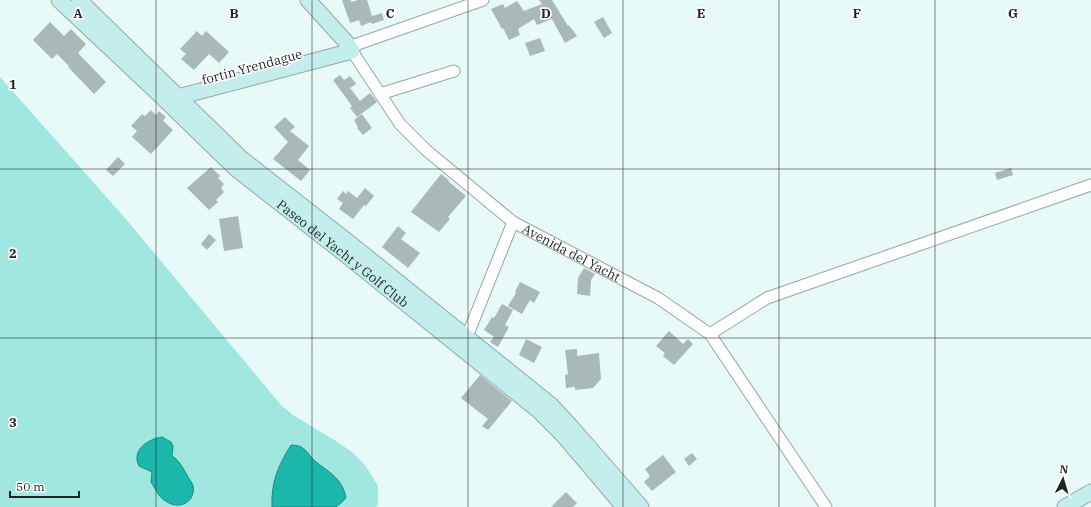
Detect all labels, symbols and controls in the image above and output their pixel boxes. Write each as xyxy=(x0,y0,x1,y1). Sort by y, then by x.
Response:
text: A xyxy=(73,5,83,22)
text: B xyxy=(229,5,239,22)
text: C xyxy=(386,5,395,22)
text: D xyxy=(541,5,551,22)
text: E xyxy=(697,5,705,22)
text: F xyxy=(853,5,861,22)
text: G xyxy=(1008,5,1018,22)
street label: fortin Yrendague xyxy=(200,45,304,89)
text: 1 xyxy=(9,76,17,93)
street label: Paseo del Yacht y Golf Club xyxy=(274,196,413,311)
street label: Avenida del Yacht xyxy=(519,220,624,286)
text: 2 xyxy=(9,245,17,262)
text: 3 xyxy=(9,414,17,431)
north arrow xyxy=(1043,459,1083,499)
text: N xyxy=(1059,462,1069,476)
scale bar xyxy=(10,473,79,499)
text: 50 m xyxy=(16,479,45,494)

